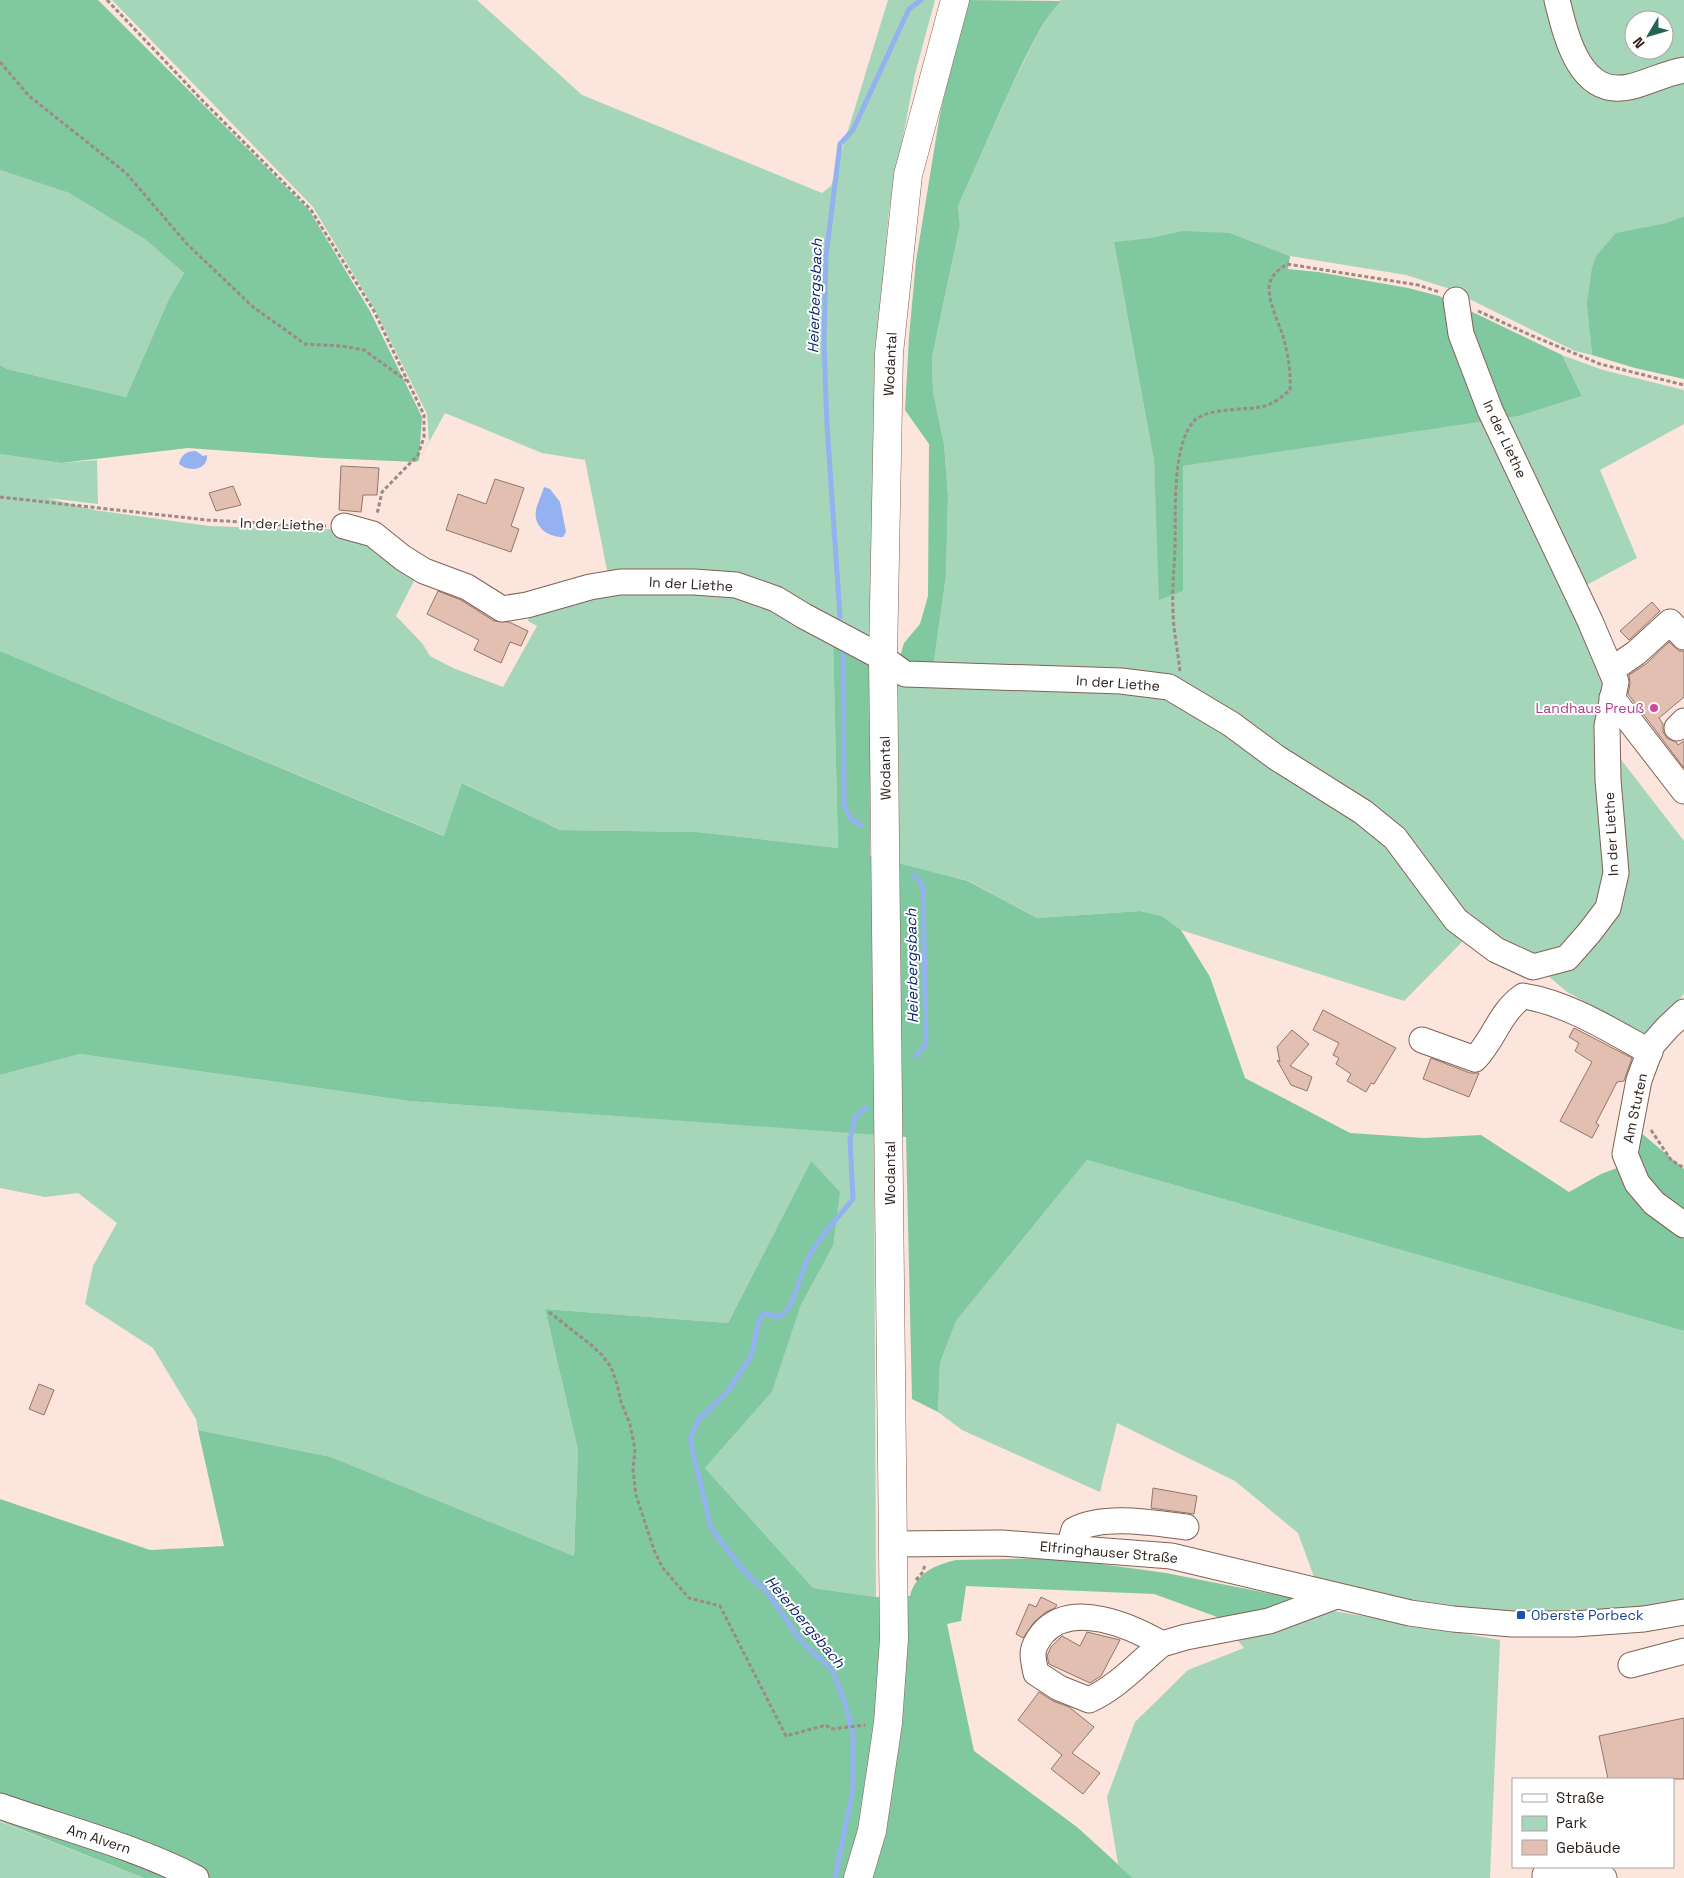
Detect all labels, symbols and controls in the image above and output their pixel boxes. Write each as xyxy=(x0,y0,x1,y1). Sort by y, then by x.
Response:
north arrow xyxy=(1624,10,1674,60)
text: N xyxy=(1629,34,1649,52)
water label: Heierbergsbach xyxy=(803,238,826,354)
street label: Wodantal xyxy=(879,332,901,396)
street label: In der Liethe xyxy=(1479,397,1531,481)
street label: In der Liethe xyxy=(240,514,324,534)
street label: In der Liethe xyxy=(648,573,734,595)
street label: In der Liethe xyxy=(1075,671,1161,695)
place label: Landhaus Preuß xyxy=(1536,699,1644,717)
marker: Landhaus Preuß xyxy=(1648,702,1660,714)
street label: Wodantal xyxy=(875,736,895,800)
street label: In der Liethe xyxy=(1600,791,1622,877)
water label: Heierbergsbach xyxy=(901,908,922,1023)
street label: Am Stuten xyxy=(1619,1071,1651,1145)
street label: Wodantal xyxy=(881,1141,899,1205)
street label: Elfringhauser Straße xyxy=(1039,1537,1179,1567)
water label: Heierbergsbach xyxy=(761,1572,850,1672)
place label: Oberste Porbeck xyxy=(1531,1606,1644,1624)
marker: Oberste Porbeck xyxy=(1515,1609,1527,1621)
legend xyxy=(1512,1778,1674,1868)
text: Straße xyxy=(1556,1788,1605,1807)
text: Park xyxy=(1556,1813,1587,1832)
street label: Am Alvern xyxy=(65,1820,133,1858)
text: Gebäude xyxy=(1556,1838,1621,1857)

